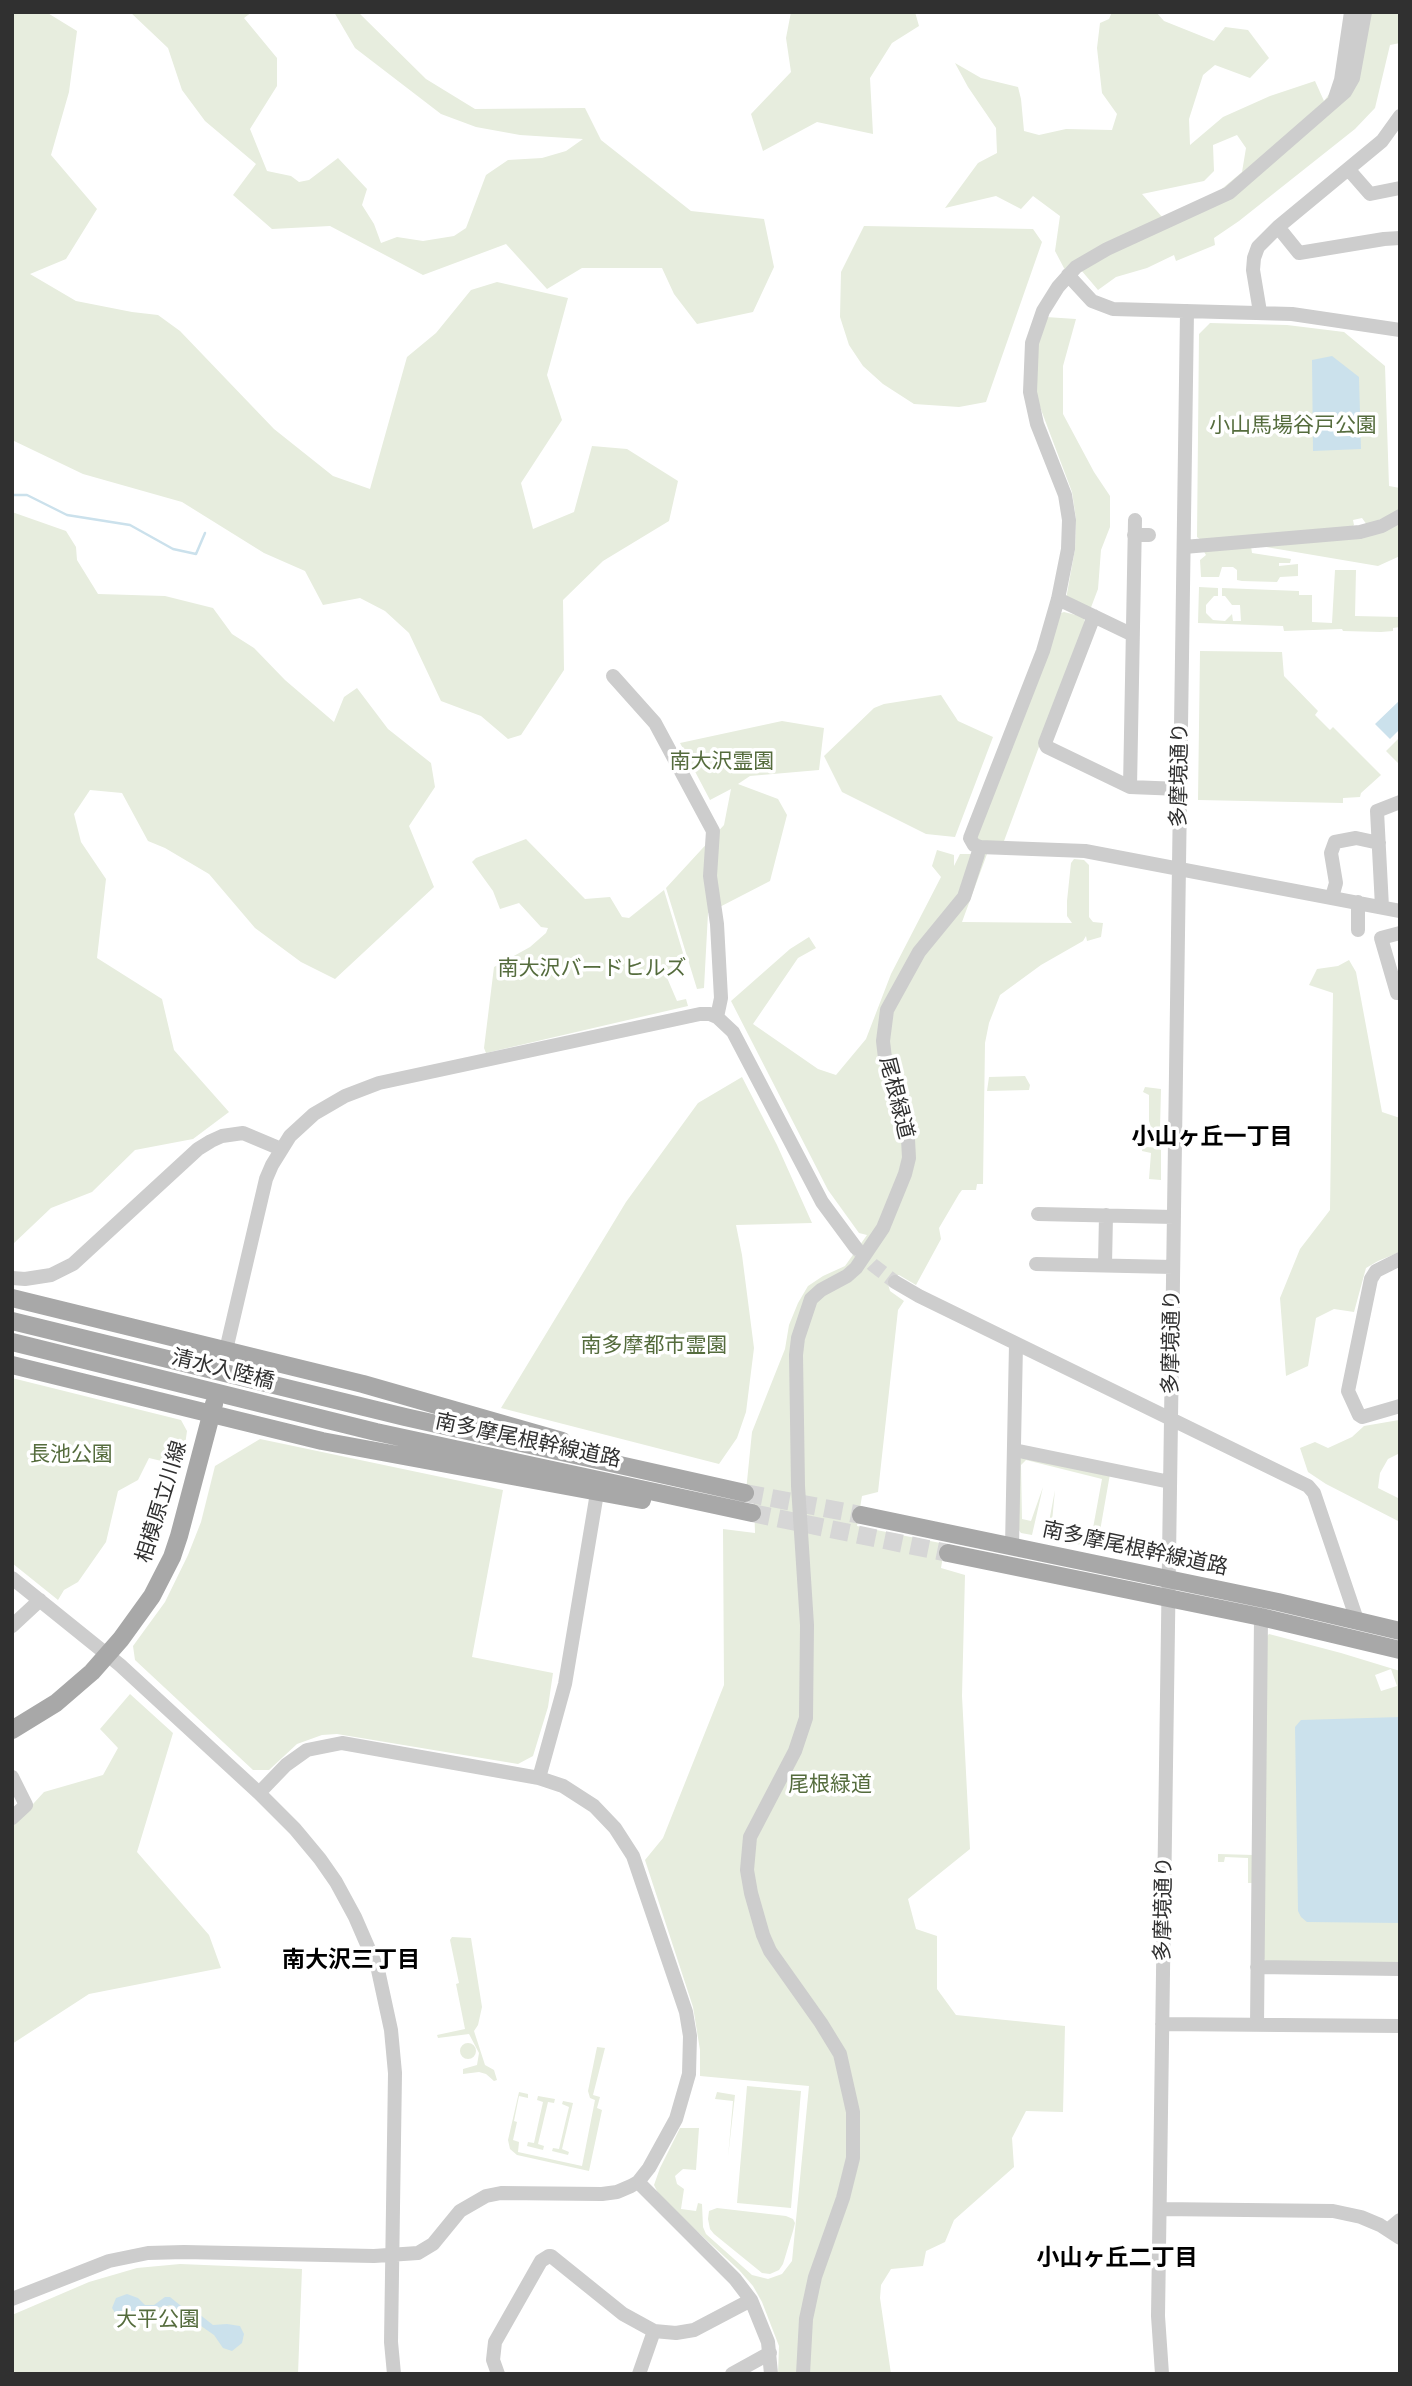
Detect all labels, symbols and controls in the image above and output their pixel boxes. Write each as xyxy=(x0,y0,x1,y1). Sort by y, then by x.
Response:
park label: 小山馬場谷戸公園 xyxy=(1209,413,1377,439)
street label: 多摩境通り xyxy=(1166,722,1194,828)
park label: 南大沢霊園 xyxy=(670,749,774,775)
park label: 南大沢バードヒルズ xyxy=(498,956,686,982)
street label: 尾根緑道 xyxy=(874,1054,918,1142)
district label: 小山ヶ丘一丁目 xyxy=(1132,1123,1292,1151)
street label: 多摩境通り xyxy=(1158,1289,1186,1395)
park label: 南多摩都市霊園 xyxy=(581,1333,727,1359)
street label: 清水入陸橋 xyxy=(169,1345,277,1395)
street label: 南多摩尾根幹線道路 xyxy=(433,1409,623,1473)
street label: 相模原立川線 xyxy=(132,1438,192,1566)
park label: 長池公園 xyxy=(29,1442,113,1468)
street label: 南多摩尾根幹線道路 xyxy=(1040,1517,1230,1581)
park label: 尾根緑道 xyxy=(788,1772,872,1798)
street label: 多摩境通り xyxy=(1150,1856,1178,1962)
district label: 南大沢三丁目 xyxy=(282,1946,420,1974)
district label: 小山ヶ丘二丁目 xyxy=(1037,2244,1197,2272)
park label: 大平公園 xyxy=(116,2307,200,2333)

